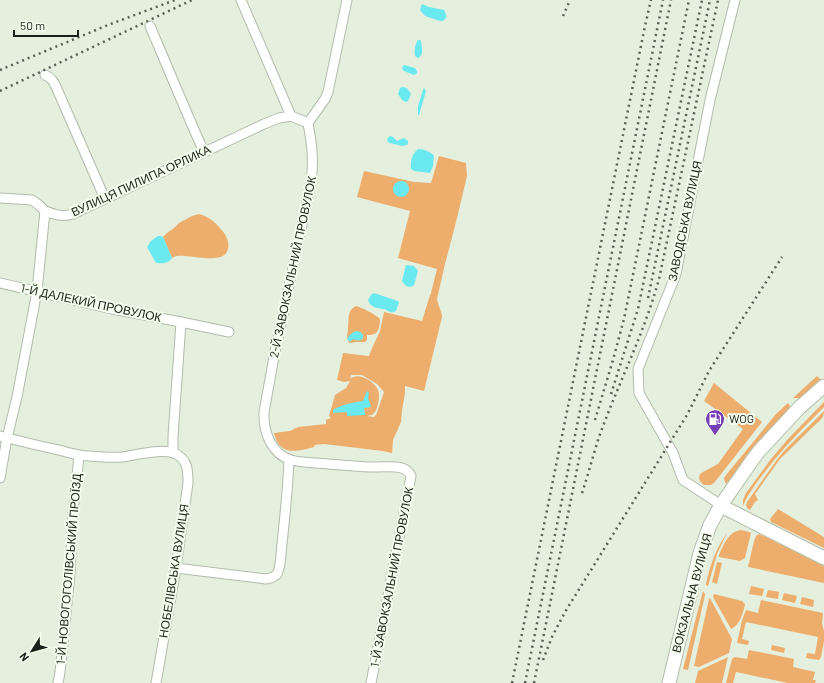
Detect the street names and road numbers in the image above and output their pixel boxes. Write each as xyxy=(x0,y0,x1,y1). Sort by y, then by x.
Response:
street label: ВУЛИЦЯ ПИЛИПА ОРЛИКА xyxy=(69,142,213,220)
street label: ЗАВОДСЬКА ВУЛИЦЯ xyxy=(664,159,705,283)
street label: 2-Й ЗАВОКЗАЛЬНИЙ ПРОВУЛОК xyxy=(266,175,318,359)
street label: 1-Й ДАЛЕКИЙ ПРОВУЛОК xyxy=(19,280,163,325)
street label: 1-Й НОВОГОГОЛІВСЬКИЙ ПРОЇЗД xyxy=(53,473,84,665)
street label: 1-Й ЗАВОКЗАЛЬНИЙ ПРОВУЛОК xyxy=(367,485,415,668)
street label: НОБЕЛІВСЬКА ВУЛИЦЯ xyxy=(155,503,192,639)
street label: ВОКЗАЛЬНА ВУЛИЦЯ xyxy=(668,532,715,654)

